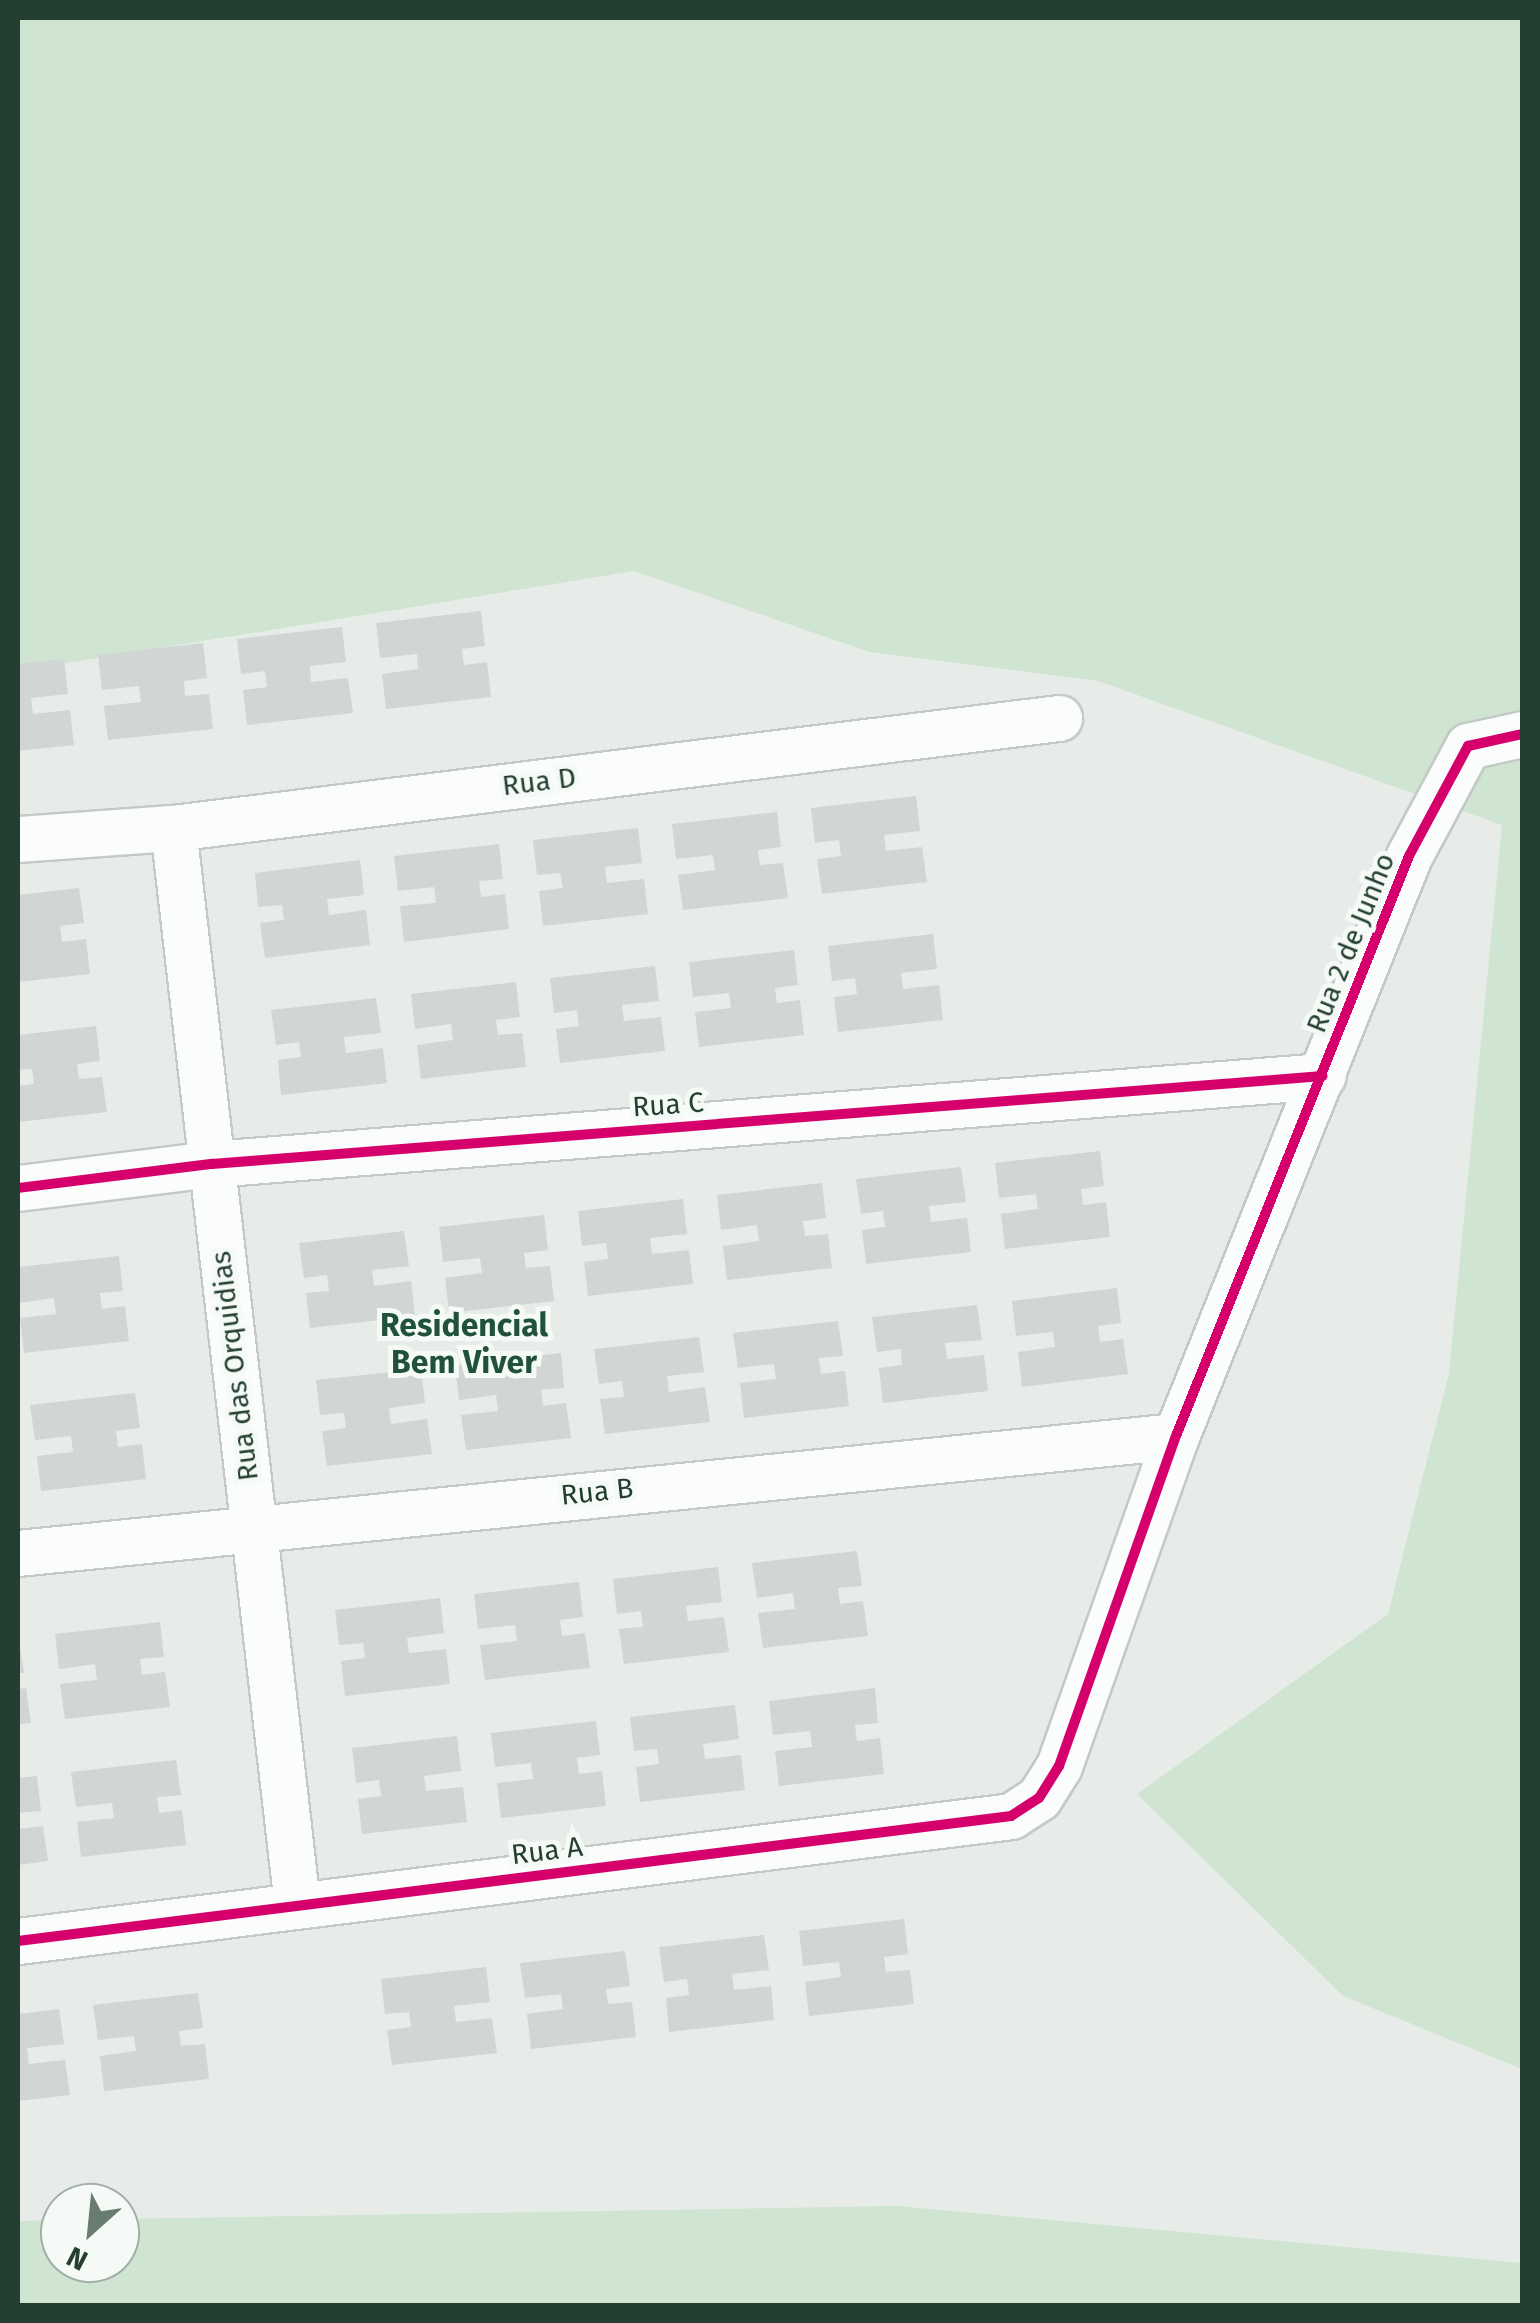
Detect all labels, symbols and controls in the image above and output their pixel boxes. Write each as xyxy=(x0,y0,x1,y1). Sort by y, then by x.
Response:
street label: Rua D xyxy=(500,761,578,803)
street label: Rua 2 de Junho xyxy=(1300,848,1402,1038)
street label: Rua C xyxy=(631,1086,705,1124)
street label: Rua das Orquidias xyxy=(204,1249,266,1483)
district label: Residencial Bem Viver xyxy=(380,1307,548,1382)
street label: Rua B xyxy=(559,1471,635,1513)
street label: Rua A xyxy=(509,1830,585,1872)
north arrow xyxy=(40,2183,140,2283)
text: N xyxy=(61,2239,93,2277)

